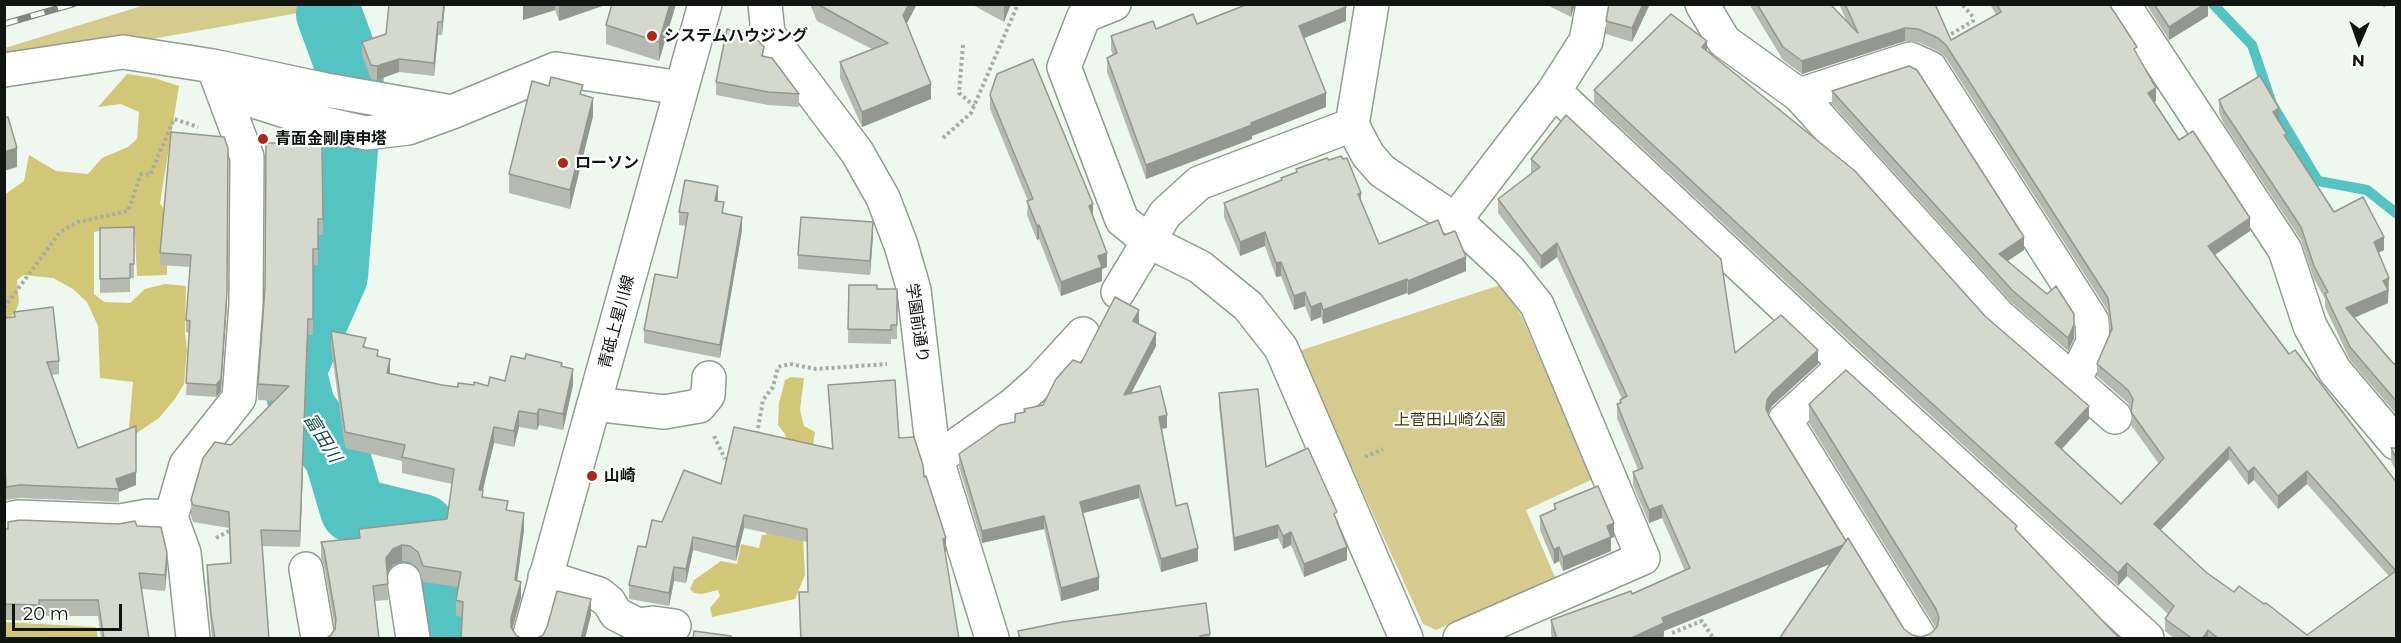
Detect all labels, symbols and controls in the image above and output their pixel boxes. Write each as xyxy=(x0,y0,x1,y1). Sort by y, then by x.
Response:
north arrow xyxy=(2329,12,2389,72)
place label: システムハウジング xyxy=(664,26,808,46)
marker: システムハウジング xyxy=(645,29,659,43)
text: N xyxy=(2352,51,2365,70)
place label: 青面金剛庚申塔 xyxy=(275,129,387,149)
marker: 青面金剛庚申塔 xyxy=(256,132,270,146)
place label: ローソン xyxy=(575,153,639,173)
marker: ローソン xyxy=(556,156,570,170)
street label: 青砥上星川線 xyxy=(595,273,639,371)
street label: 学園前通り xyxy=(902,282,932,364)
water label: 富田川 xyxy=(299,409,345,467)
park label: 上菅田山崎公園 xyxy=(1394,410,1506,430)
place label: 山崎 xyxy=(604,466,636,486)
marker: 山崎 xyxy=(585,469,599,483)
scale bar xyxy=(15,592,124,630)
text: 20 m xyxy=(23,603,69,625)

